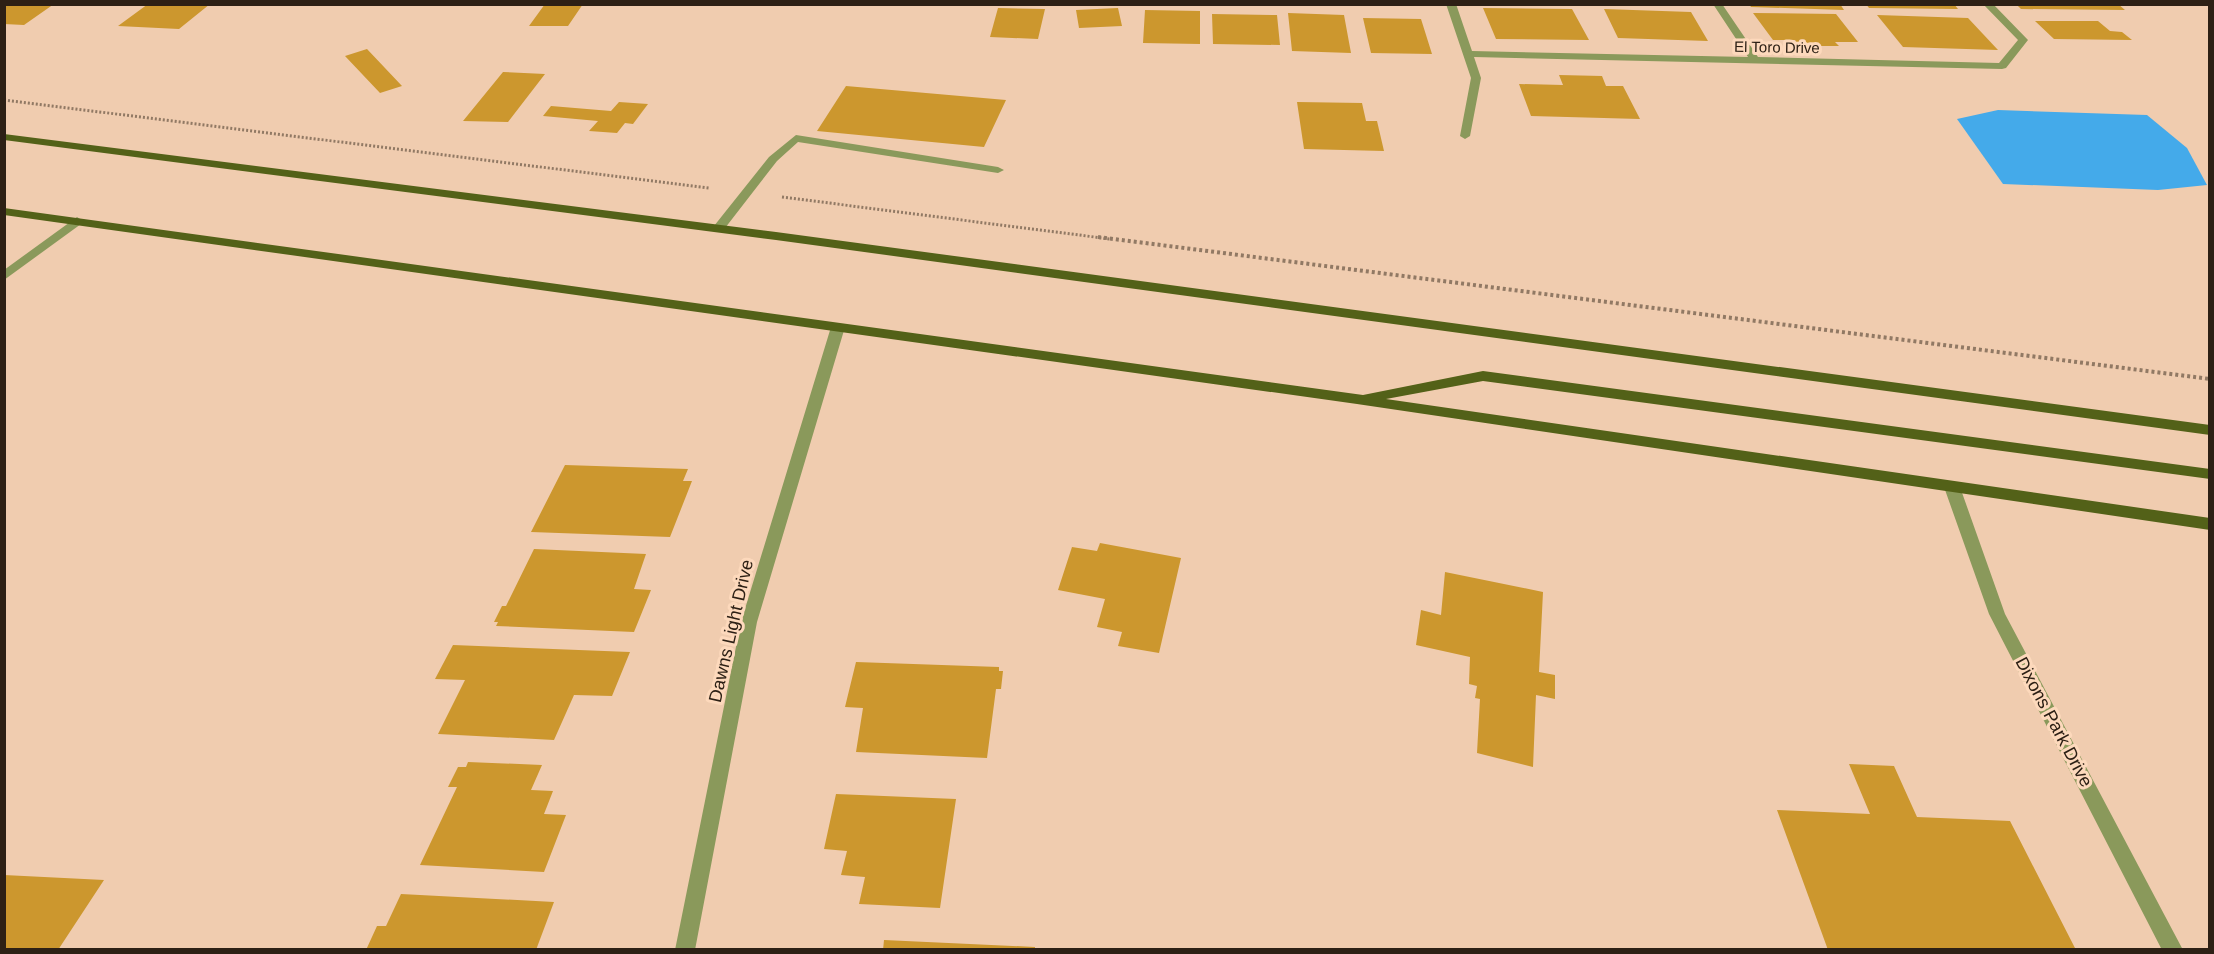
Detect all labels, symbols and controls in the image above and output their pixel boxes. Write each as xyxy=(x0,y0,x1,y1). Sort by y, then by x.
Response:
street label: El Toro Drive xyxy=(1734,38,1820,56)
street label: Dawns Light Drive xyxy=(705,558,757,704)
street label: Dixons Park Drive xyxy=(2011,654,2097,790)

